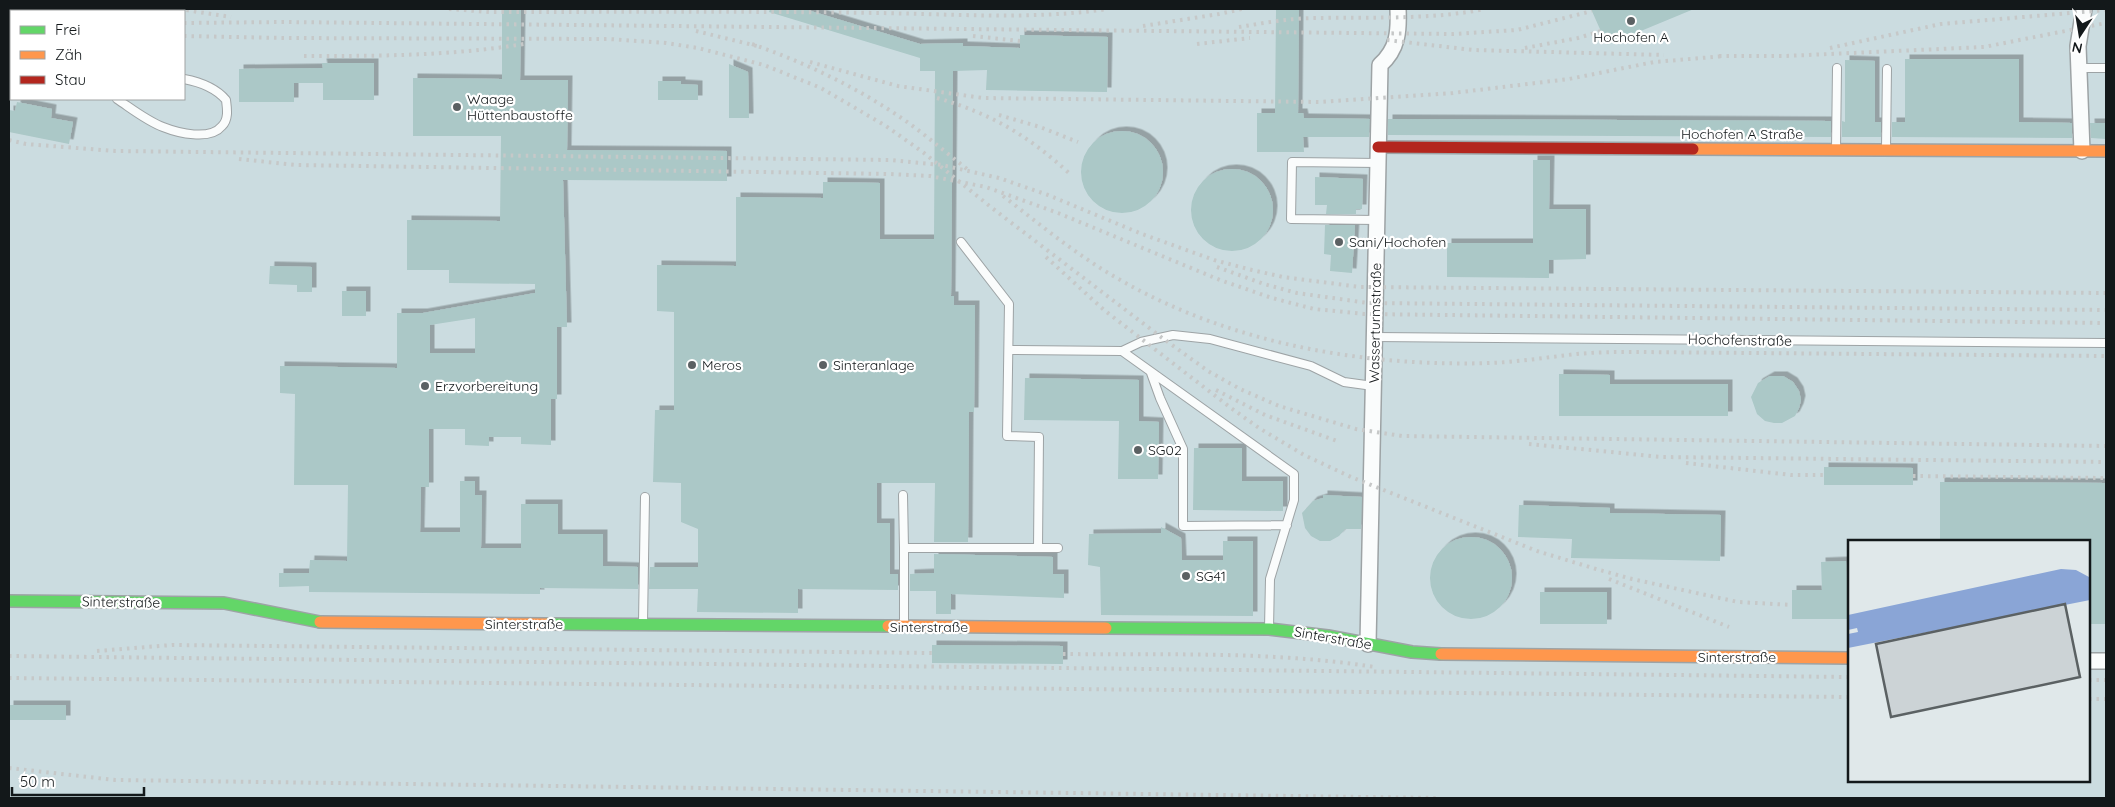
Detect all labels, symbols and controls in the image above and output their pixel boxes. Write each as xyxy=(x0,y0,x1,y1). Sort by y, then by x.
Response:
legend xyxy=(10,10,185,100)
north arrow xyxy=(2055,10,2105,60)
marker: Hochofen A xyxy=(1625,15,1637,27)
text: Frei xyxy=(55,20,81,39)
place label: Hochofen A xyxy=(1593,28,1669,46)
text: N xyxy=(2070,38,2084,58)
text: Zäh xyxy=(55,45,82,64)
text: Stau xyxy=(55,70,86,89)
place label: Waage Hüttenbaustoffe xyxy=(467,90,573,124)
marker: Waage Hüttenbaustoffe xyxy=(451,101,463,113)
street label: Hochofen A Straße xyxy=(1681,125,1803,143)
place label: Sani/Hochofen xyxy=(1349,233,1446,251)
marker: Sani/Hochofen xyxy=(1333,236,1345,248)
street label: Wasserturmstraße xyxy=(1365,262,1385,383)
street label: Hochofenstraße xyxy=(1688,330,1792,350)
place label: Meros xyxy=(702,356,742,374)
place label: Sinteranlage xyxy=(833,356,914,374)
marker: Meros xyxy=(686,359,698,371)
marker: Sinteranlage xyxy=(817,359,829,371)
place label: Erzvorbereitung xyxy=(435,377,538,395)
marker: Erzvorbereitung xyxy=(419,380,431,392)
place label: SG02 xyxy=(1148,441,1182,459)
marker: SG02 xyxy=(1132,444,1144,456)
inset map xyxy=(1848,540,2090,782)
place label: SG41 xyxy=(1196,567,1226,585)
marker: SG41 xyxy=(1180,570,1192,582)
street label: Sinterstraße xyxy=(82,592,160,612)
street label: Sinterstraße xyxy=(485,615,563,633)
street label: Sinterstraße xyxy=(890,618,968,636)
street label: Sinterstraße xyxy=(1293,622,1373,654)
street label: Sinterstraße xyxy=(1698,648,1776,666)
scale bar xyxy=(12,764,145,796)
text: 50 m xyxy=(20,772,55,791)

